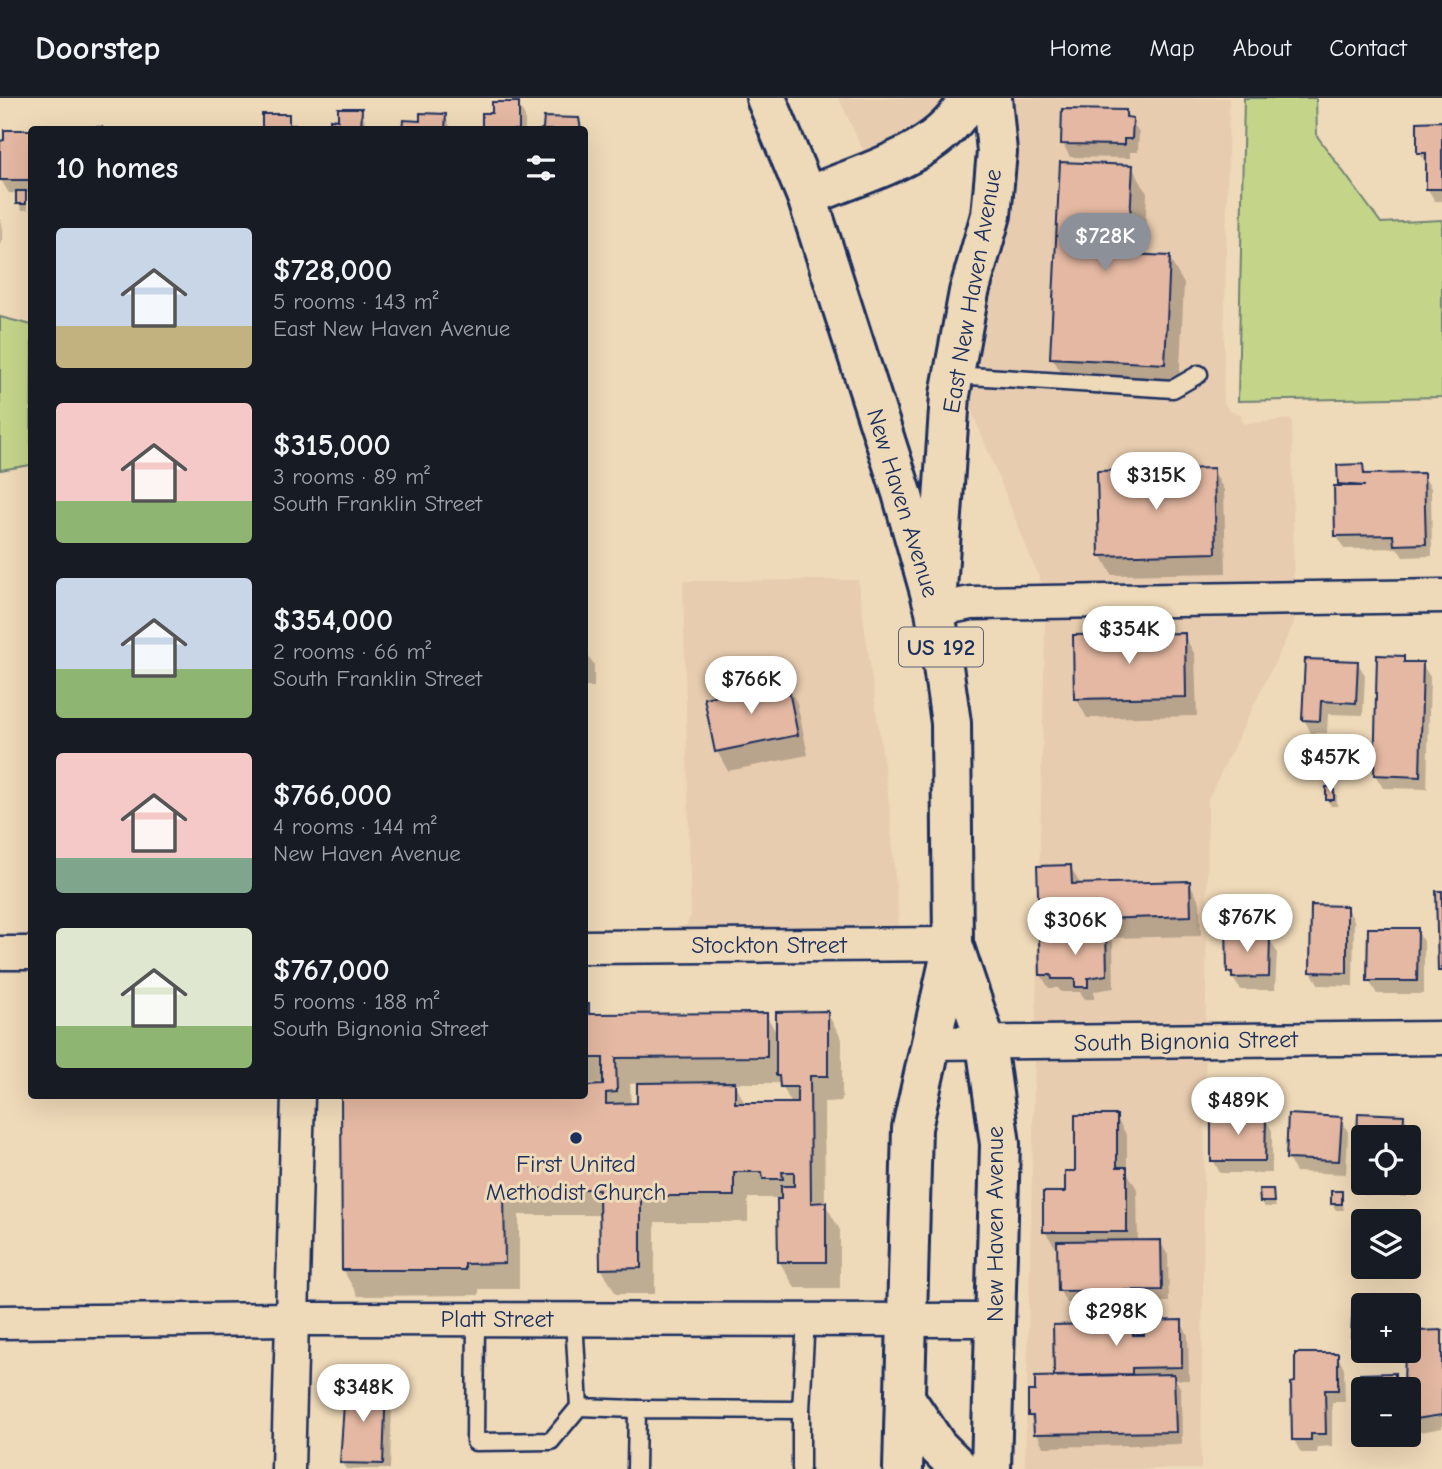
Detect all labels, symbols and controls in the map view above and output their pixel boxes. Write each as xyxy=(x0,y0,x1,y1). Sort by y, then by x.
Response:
text: Doorstep xyxy=(35,29,160,67)
text: Home xyxy=(1050,34,1111,62)
text: Map xyxy=(1149,34,1195,62)
text: About xyxy=(1233,34,1291,62)
text: Contact xyxy=(1329,34,1407,62)
icon: filters xyxy=(522,149,560,187)
text: 10 homes xyxy=(56,151,178,186)
street label: East New Haven Avenue xyxy=(937,167,1007,415)
pin: $728K xyxy=(1056,214,1154,273)
text: $728K xyxy=(1075,222,1135,249)
text: $728,000 xyxy=(273,253,392,288)
icon: home xyxy=(112,256,196,340)
text: 5 rooms · 143 m² xyxy=(273,288,439,315)
text: East New Haven Avenue xyxy=(273,315,510,342)
street label: New Haven Avenue xyxy=(861,405,945,601)
text: $315,000 xyxy=(273,428,391,463)
icon: home xyxy=(112,431,196,515)
pin: $315K xyxy=(1107,452,1205,512)
text: $315K xyxy=(1126,461,1186,488)
text: 3 rooms · 89 m² xyxy=(273,463,430,490)
text: South Franklin Street xyxy=(273,490,482,517)
text: $354,000 xyxy=(273,603,393,638)
icon: home xyxy=(112,606,196,690)
pin: $354K xyxy=(1080,606,1178,666)
text: $354K xyxy=(1098,615,1160,642)
road number: US 192 xyxy=(899,628,983,666)
text: 2 rooms · 66 m² xyxy=(273,638,431,665)
pin: $766K xyxy=(702,656,800,716)
text: South Franklin Street xyxy=(273,665,482,692)
text: $766K xyxy=(721,665,781,692)
pin: $457K xyxy=(1281,734,1379,794)
text: $457K xyxy=(1300,743,1360,770)
text: $766,000 xyxy=(273,778,392,813)
icon: home xyxy=(112,781,196,865)
text: 4 rooms · 144 m² xyxy=(273,813,437,840)
text: New Haven Avenue xyxy=(273,840,461,867)
pin: $767K xyxy=(1198,894,1296,954)
pin: $306K xyxy=(1026,898,1124,957)
text: $767K xyxy=(1218,903,1276,930)
text: $306K xyxy=(1043,906,1107,933)
street label: Stockton Street xyxy=(691,931,848,959)
text: $767,000 xyxy=(273,953,390,988)
icon: home xyxy=(112,956,196,1040)
text: 5 rooms · 188 m² xyxy=(273,988,439,1015)
text: South Bignonia Street xyxy=(273,1015,488,1042)
street label: South Bignonia Street xyxy=(1074,1025,1299,1057)
pin: $489K xyxy=(1189,1077,1287,1137)
text: $489K xyxy=(1207,1086,1269,1113)
map controls xyxy=(1351,1125,1421,1447)
button: locate xyxy=(1351,1125,1421,1195)
street label: New Haven Avenue xyxy=(981,1126,1009,1322)
marker: First United Methodist Church xyxy=(568,1130,584,1146)
place label: First United Methodist Church xyxy=(486,1150,666,1206)
button: layers xyxy=(1351,1209,1421,1279)
pin: $298K xyxy=(1067,1288,1165,1348)
button: + xyxy=(1351,1293,1421,1363)
text: $298K xyxy=(1085,1297,1147,1324)
street label: Platt Street xyxy=(441,1305,555,1333)
pin: $348K xyxy=(314,1364,412,1424)
text: $348K xyxy=(333,1373,393,1400)
button: − xyxy=(1351,1377,1421,1447)

